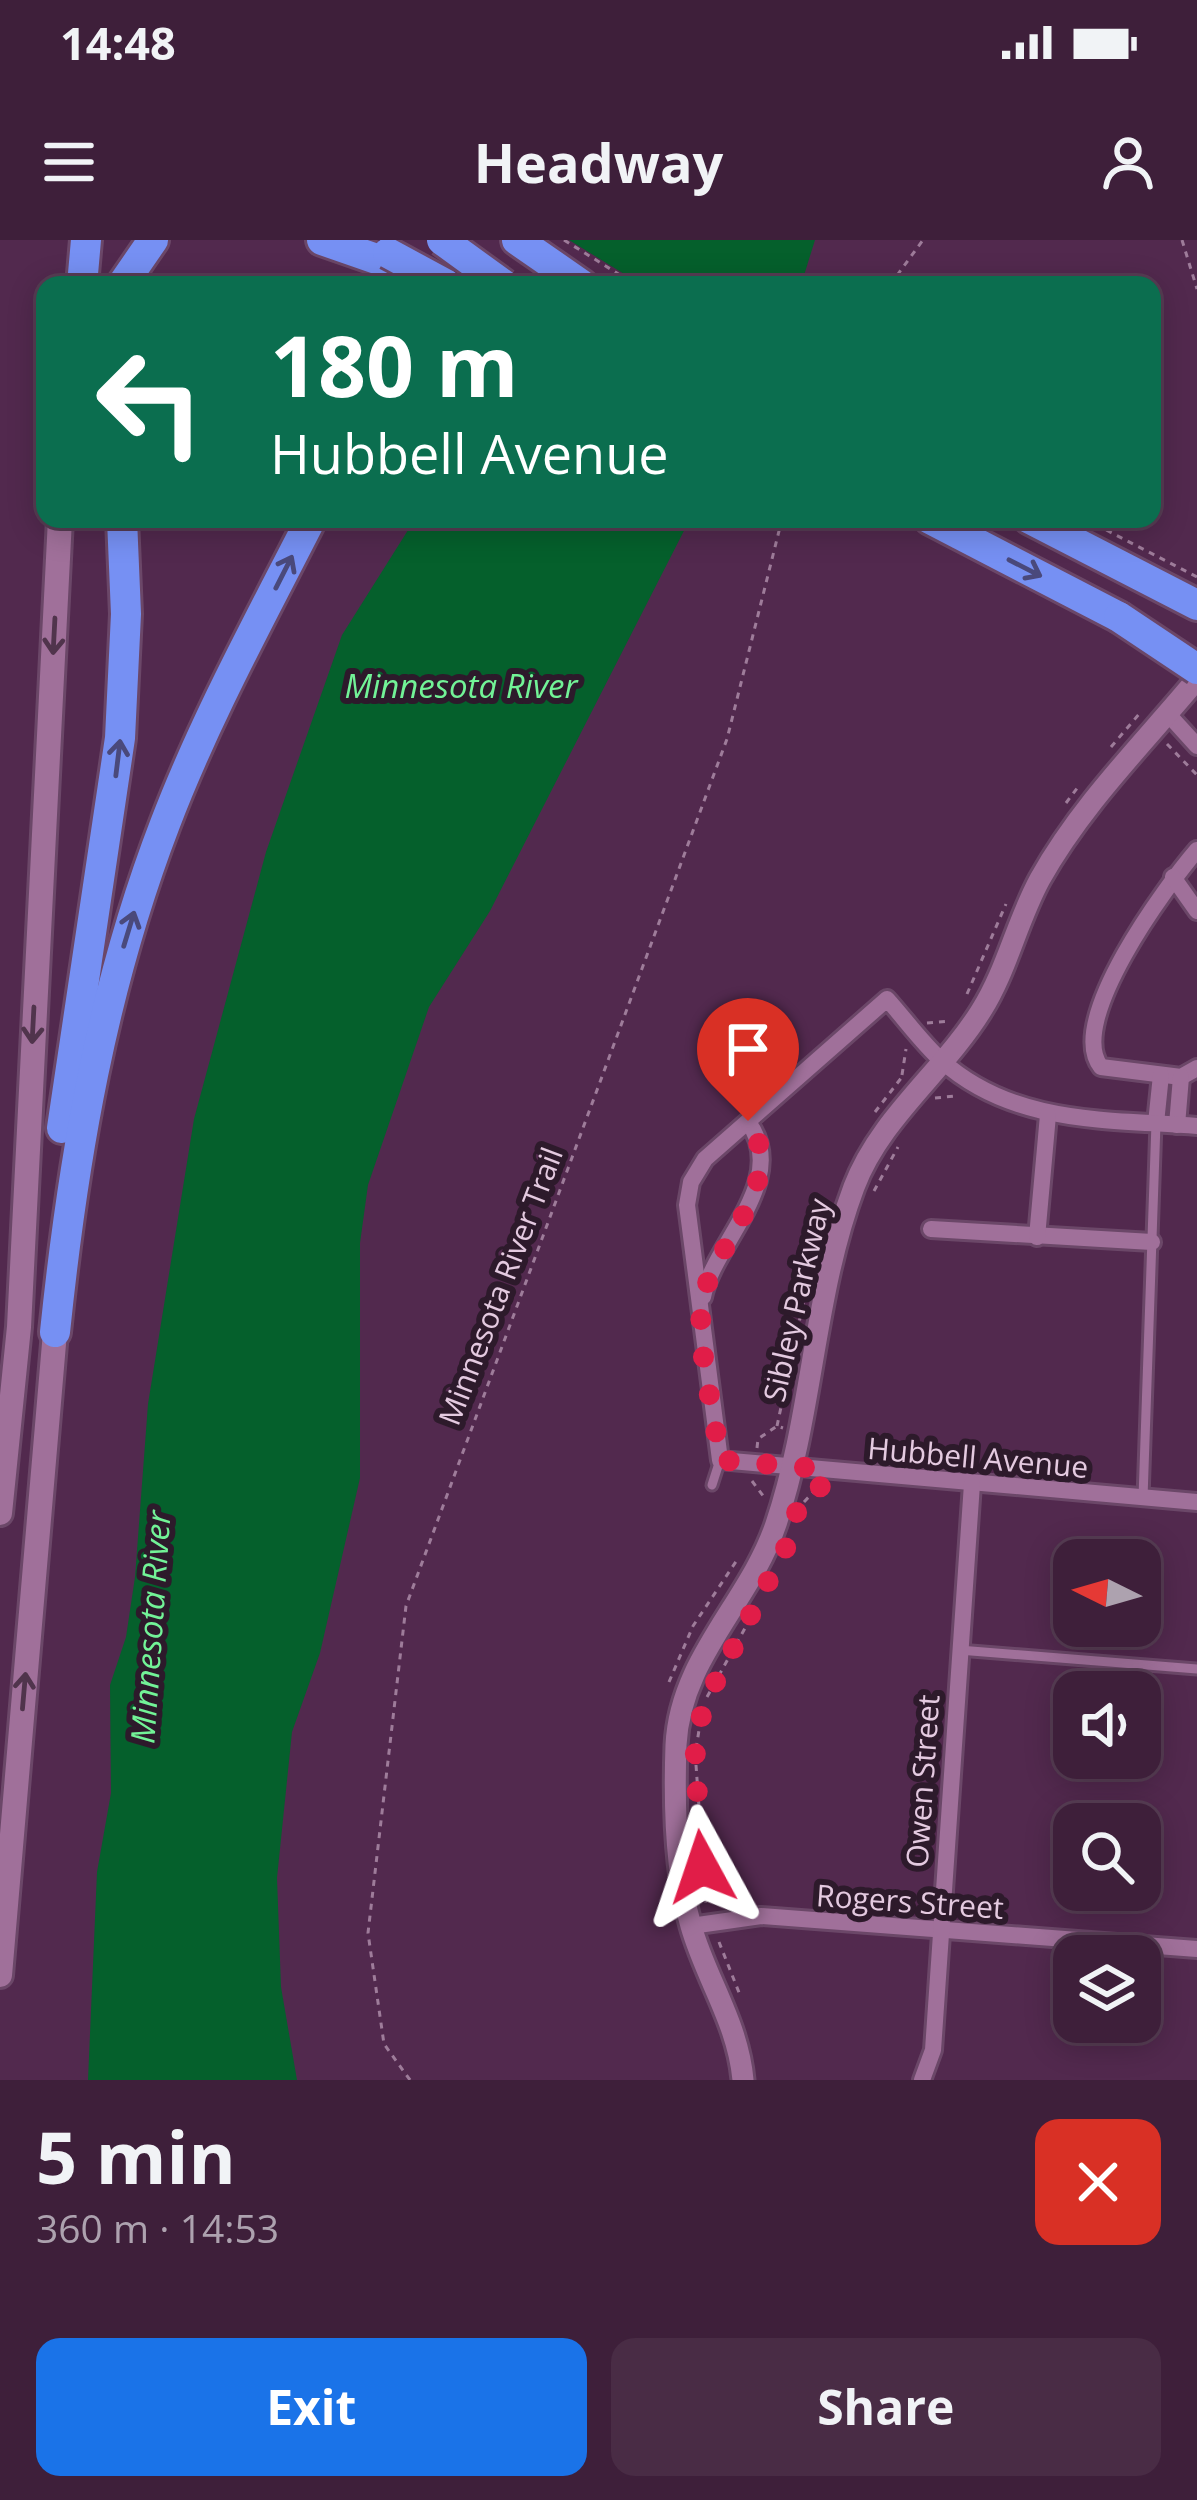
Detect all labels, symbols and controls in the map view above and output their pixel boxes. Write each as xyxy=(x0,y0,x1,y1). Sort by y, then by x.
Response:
text: 14:48 xyxy=(60,12,176,73)
text: Headway xyxy=(474,125,723,199)
icon: menu xyxy=(36,129,102,195)
icon: person xyxy=(1095,129,1161,195)
text: 180 m xyxy=(270,307,518,422)
icon: left xyxy=(72,324,228,480)
text: Hubbell Avenue xyxy=(270,416,669,490)
one-way arrow xyxy=(274,554,297,590)
one-way arrow xyxy=(1006,557,1042,580)
one-way arrow xyxy=(42,616,65,655)
water label: Minnesota River xyxy=(344,663,580,708)
one-way arrow xyxy=(107,739,130,778)
one-way arrow xyxy=(119,911,141,949)
pin xyxy=(697,998,799,1121)
one-way arrow xyxy=(21,1005,44,1044)
icon: arrive xyxy=(715,1016,781,1082)
street label: Minnesota River Trail xyxy=(428,1141,572,1431)
street label: Sibley Parkway xyxy=(753,1193,840,1406)
street label: Hubbell Avenue xyxy=(866,1427,1090,1487)
water label: Minnesota River xyxy=(119,1507,181,1745)
north arrow xyxy=(1053,1539,1161,1647)
map controls xyxy=(1053,1539,1161,2043)
button: sound xyxy=(1053,1671,1161,1779)
one-way arrow xyxy=(13,1672,36,1711)
street label: Owen Street xyxy=(896,1693,948,1869)
button: search xyxy=(1053,1803,1161,1911)
position arrow xyxy=(639,1804,765,1930)
street label: Rogers Street xyxy=(815,1874,1005,1928)
button: layers xyxy=(1053,1935,1161,2043)
text: 5 min xyxy=(36,2107,236,2205)
button: close xyxy=(1035,2119,1161,2245)
text: 360 m · 14:53 xyxy=(36,2201,279,2254)
button: Exit xyxy=(36,2338,587,2476)
button: Share xyxy=(611,2338,1161,2476)

